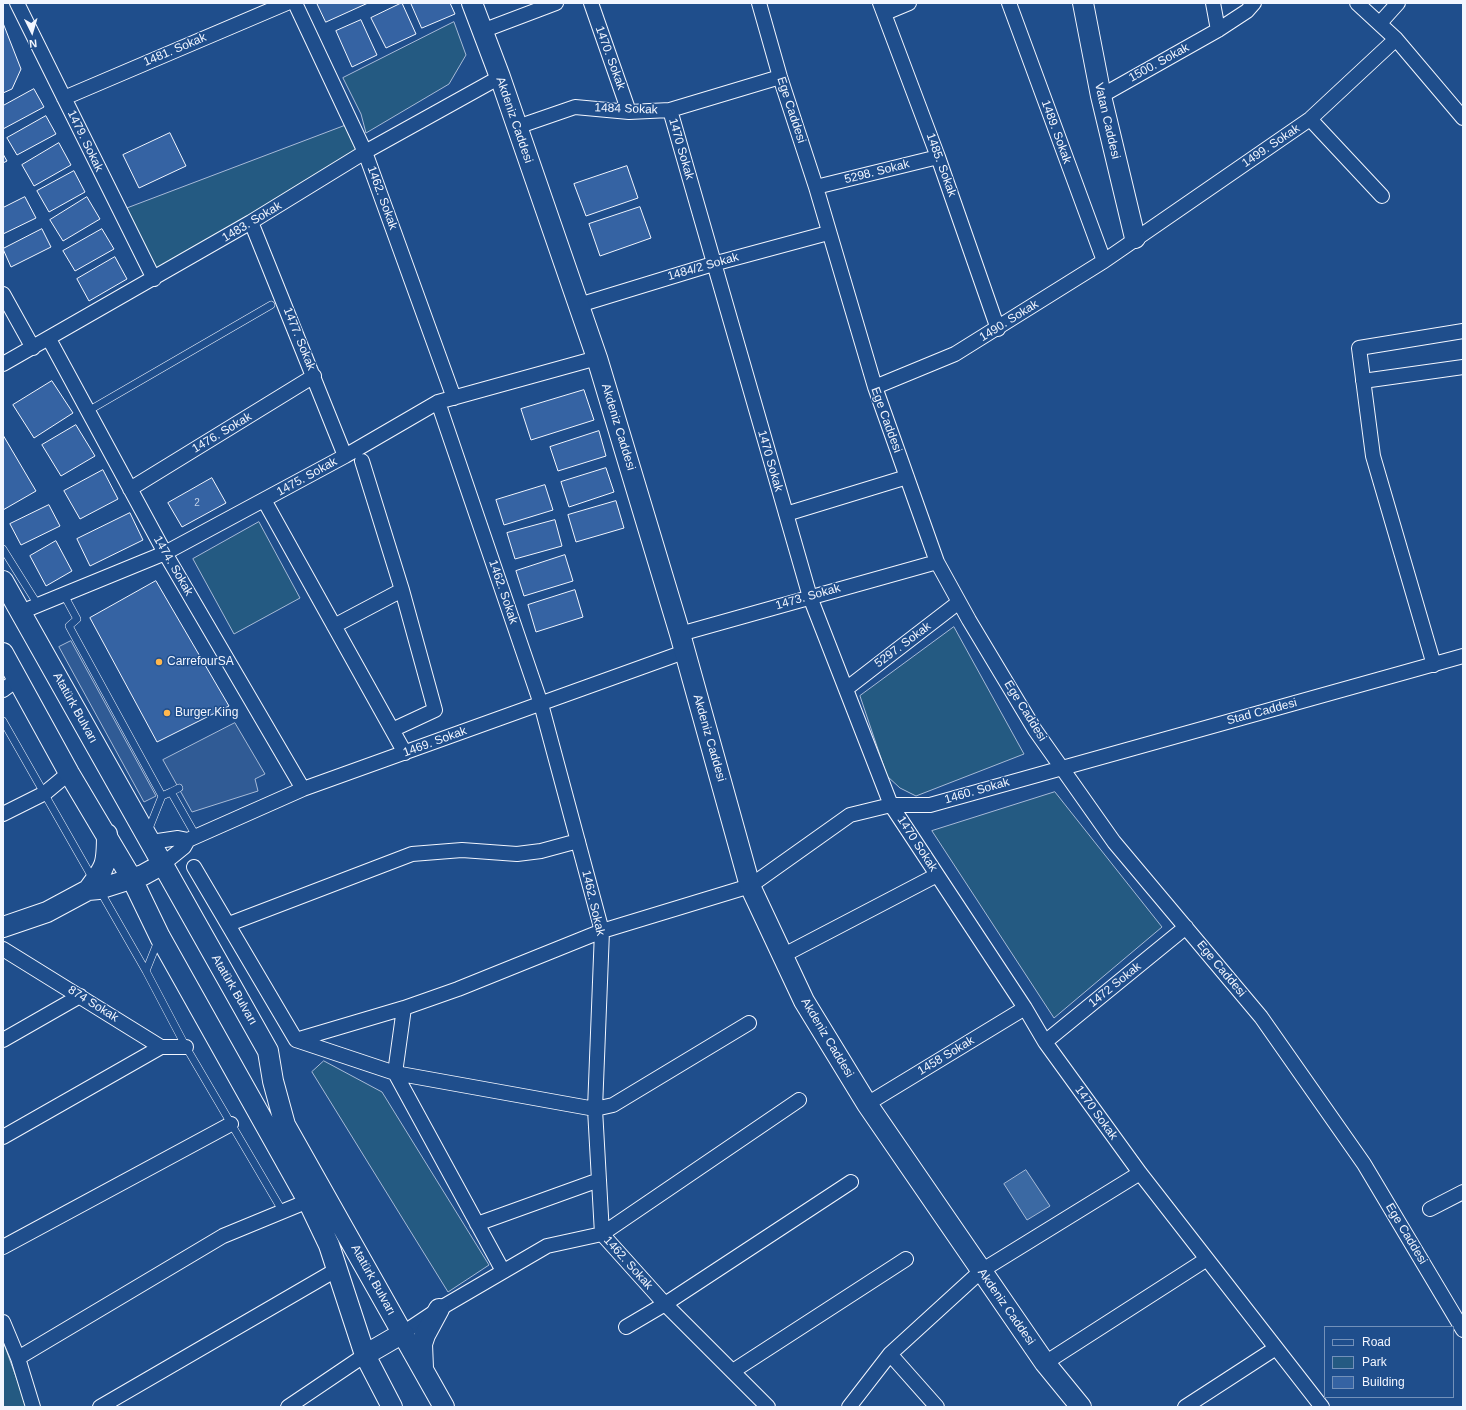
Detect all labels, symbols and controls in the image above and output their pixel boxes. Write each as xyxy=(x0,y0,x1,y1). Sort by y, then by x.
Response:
north arrow xyxy=(12,12,52,52)
street label: 1470. Sokak xyxy=(592,24,628,92)
street label: 1481. Sokak xyxy=(141,30,209,70)
text: N xyxy=(29,38,38,50)
street label: 1500. Sokak xyxy=(1126,41,1192,85)
street label: Akdeniz Caddesi xyxy=(493,75,535,165)
street label: Ege Caddesi xyxy=(774,75,808,145)
street label: Vatan Caddesi xyxy=(1091,81,1123,161)
street label: 1489. Sokak xyxy=(1038,98,1074,166)
street label: 1484 Sokak xyxy=(594,101,658,117)
street label: 1479. Sokak xyxy=(64,108,106,174)
street label: 1470 Sokak xyxy=(665,117,697,181)
street label: 1499. Sokak xyxy=(1239,121,1303,171)
street label: 1485. Sokak xyxy=(923,131,959,199)
street label: 5298. Sokak xyxy=(843,157,911,187)
street label: 1462. Sokak xyxy=(364,164,400,232)
street label: 1483. Sokak xyxy=(220,199,284,245)
street label: 1484/2 Sokak xyxy=(666,250,740,284)
street label: 1490. Sokak xyxy=(977,297,1041,345)
street label: 1477. Sokak xyxy=(280,305,318,373)
street label: Akdeniz Caddesi xyxy=(598,382,638,472)
street label: Ege Caddesi xyxy=(867,385,905,455)
street label: 1476. Sokak xyxy=(190,410,254,456)
street label: 1470 Sokak xyxy=(754,429,786,493)
street label: 1475. Sokak xyxy=(274,455,340,499)
house number: 2 xyxy=(194,497,200,509)
street label: 1474. Sokak xyxy=(150,534,196,598)
street label: 1462. Sokak xyxy=(485,558,521,626)
street label: 1473. Sokak xyxy=(774,581,842,613)
street label: 5297. Sokak xyxy=(872,619,934,671)
place label: CarrefourSA xyxy=(167,655,234,669)
marker: CarrefourSA xyxy=(154,657,164,667)
street label: Atatürk Bulvarı xyxy=(50,670,100,746)
street label: Ege Caddesi xyxy=(1001,678,1049,744)
street label: Akdeniz Caddesi xyxy=(690,693,728,783)
street label: Stad Caddesi xyxy=(1225,696,1299,728)
place label: Burger King xyxy=(175,706,238,720)
marker: Burger King xyxy=(162,708,172,718)
street label: 1469. Sokak xyxy=(401,724,469,760)
street label: 1460. Sokak xyxy=(943,775,1011,807)
street label: 1470 Sokak xyxy=(894,814,940,874)
street label: 1462. Sokak xyxy=(578,869,608,937)
street label: Ege Caddesi xyxy=(1193,938,1249,1000)
street label: Atatürk Bulvarı xyxy=(208,952,260,1028)
street label: 1472 Sokak xyxy=(1086,959,1144,1011)
street label: 874 Sokak xyxy=(65,983,121,1025)
street label: Akdeniz Caddesi xyxy=(798,996,856,1080)
street label: 1458 Sokak xyxy=(915,1034,977,1078)
street label: 1470 Sokak xyxy=(1072,1083,1120,1143)
street label: Ege Caddesi xyxy=(1382,1201,1430,1267)
street label: 1462. Sokak xyxy=(600,1233,656,1293)
street label: Atatürk Bulvarı xyxy=(348,1242,398,1318)
street label: Akdeniz Caddesi xyxy=(974,1266,1038,1348)
legend xyxy=(1324,1326,1454,1398)
text: Road xyxy=(1362,1335,1391,1349)
text: Park xyxy=(1362,1355,1387,1369)
text: Building xyxy=(1362,1375,1405,1389)

